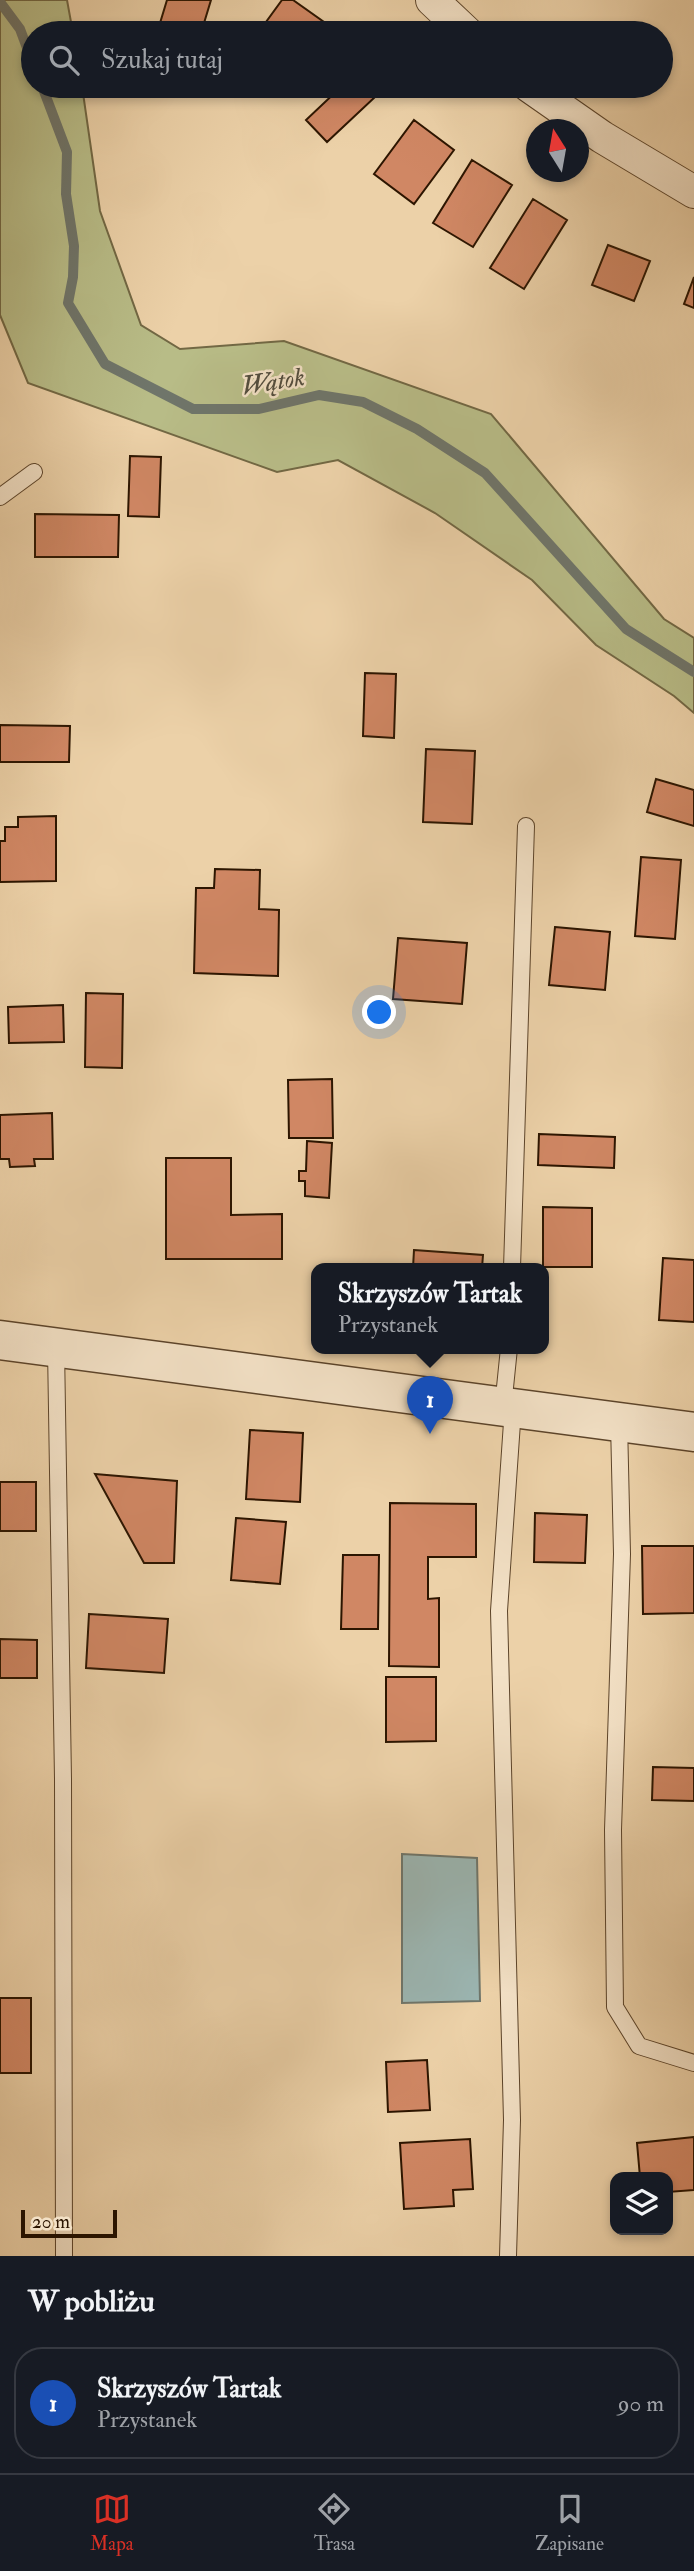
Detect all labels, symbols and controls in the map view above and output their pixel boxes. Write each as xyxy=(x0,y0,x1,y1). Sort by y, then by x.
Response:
search box xyxy=(21,21,673,98)
icon: search xyxy=(45,41,83,79)
text: Szukaj tutaj xyxy=(101,44,223,76)
north arrow xyxy=(526,119,589,182)
water label: Wątok xyxy=(239,361,307,403)
your location xyxy=(362,995,396,1029)
popup xyxy=(311,1263,549,1354)
text: Skrzyszów Tartak xyxy=(338,1278,522,1310)
text: Przystanek xyxy=(338,1310,438,1339)
pin: 1 xyxy=(407,1376,453,1434)
map controls xyxy=(610,2172,673,2235)
button: layers xyxy=(610,2172,673,2235)
scale bar xyxy=(21,2207,117,2239)
text: 20 m xyxy=(32,2210,70,2234)
text: W pobliżu xyxy=(28,2283,155,2320)
text: Skrzyszów Tartak xyxy=(97,2373,281,2405)
text: 1 xyxy=(49,2389,57,2418)
text: 90 m xyxy=(618,2389,664,2418)
text: Przystanek xyxy=(97,2405,197,2434)
tab: Mapa xyxy=(90,2490,134,2556)
tab: Trasa xyxy=(314,2490,355,2556)
tab: Zapisane xyxy=(535,2490,604,2556)

